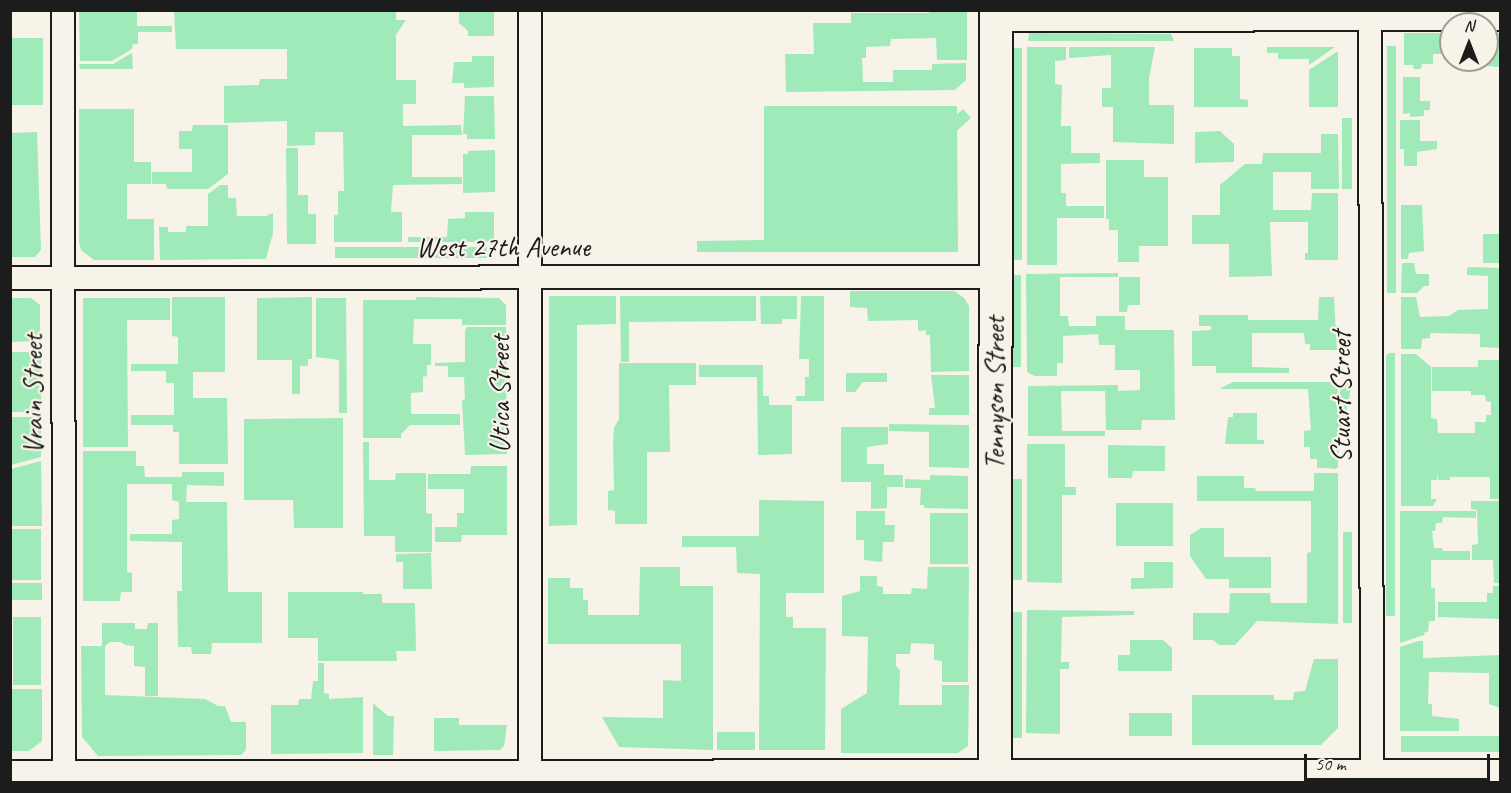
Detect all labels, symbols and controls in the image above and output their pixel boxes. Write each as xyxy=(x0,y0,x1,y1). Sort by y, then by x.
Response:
north arrow xyxy=(1439,12,1499,72)
text: N xyxy=(1464,16,1474,36)
street label: West 27th Avenue xyxy=(416,230,590,264)
street label: Tennyson Street xyxy=(978,316,1012,470)
street label: Stuart Street xyxy=(1324,331,1358,463)
street label: Vrain Street xyxy=(16,334,50,454)
street label: Utica Street xyxy=(483,335,517,453)
scale bar xyxy=(1307,742,1493,780)
text: 50 m xyxy=(1315,753,1346,775)

